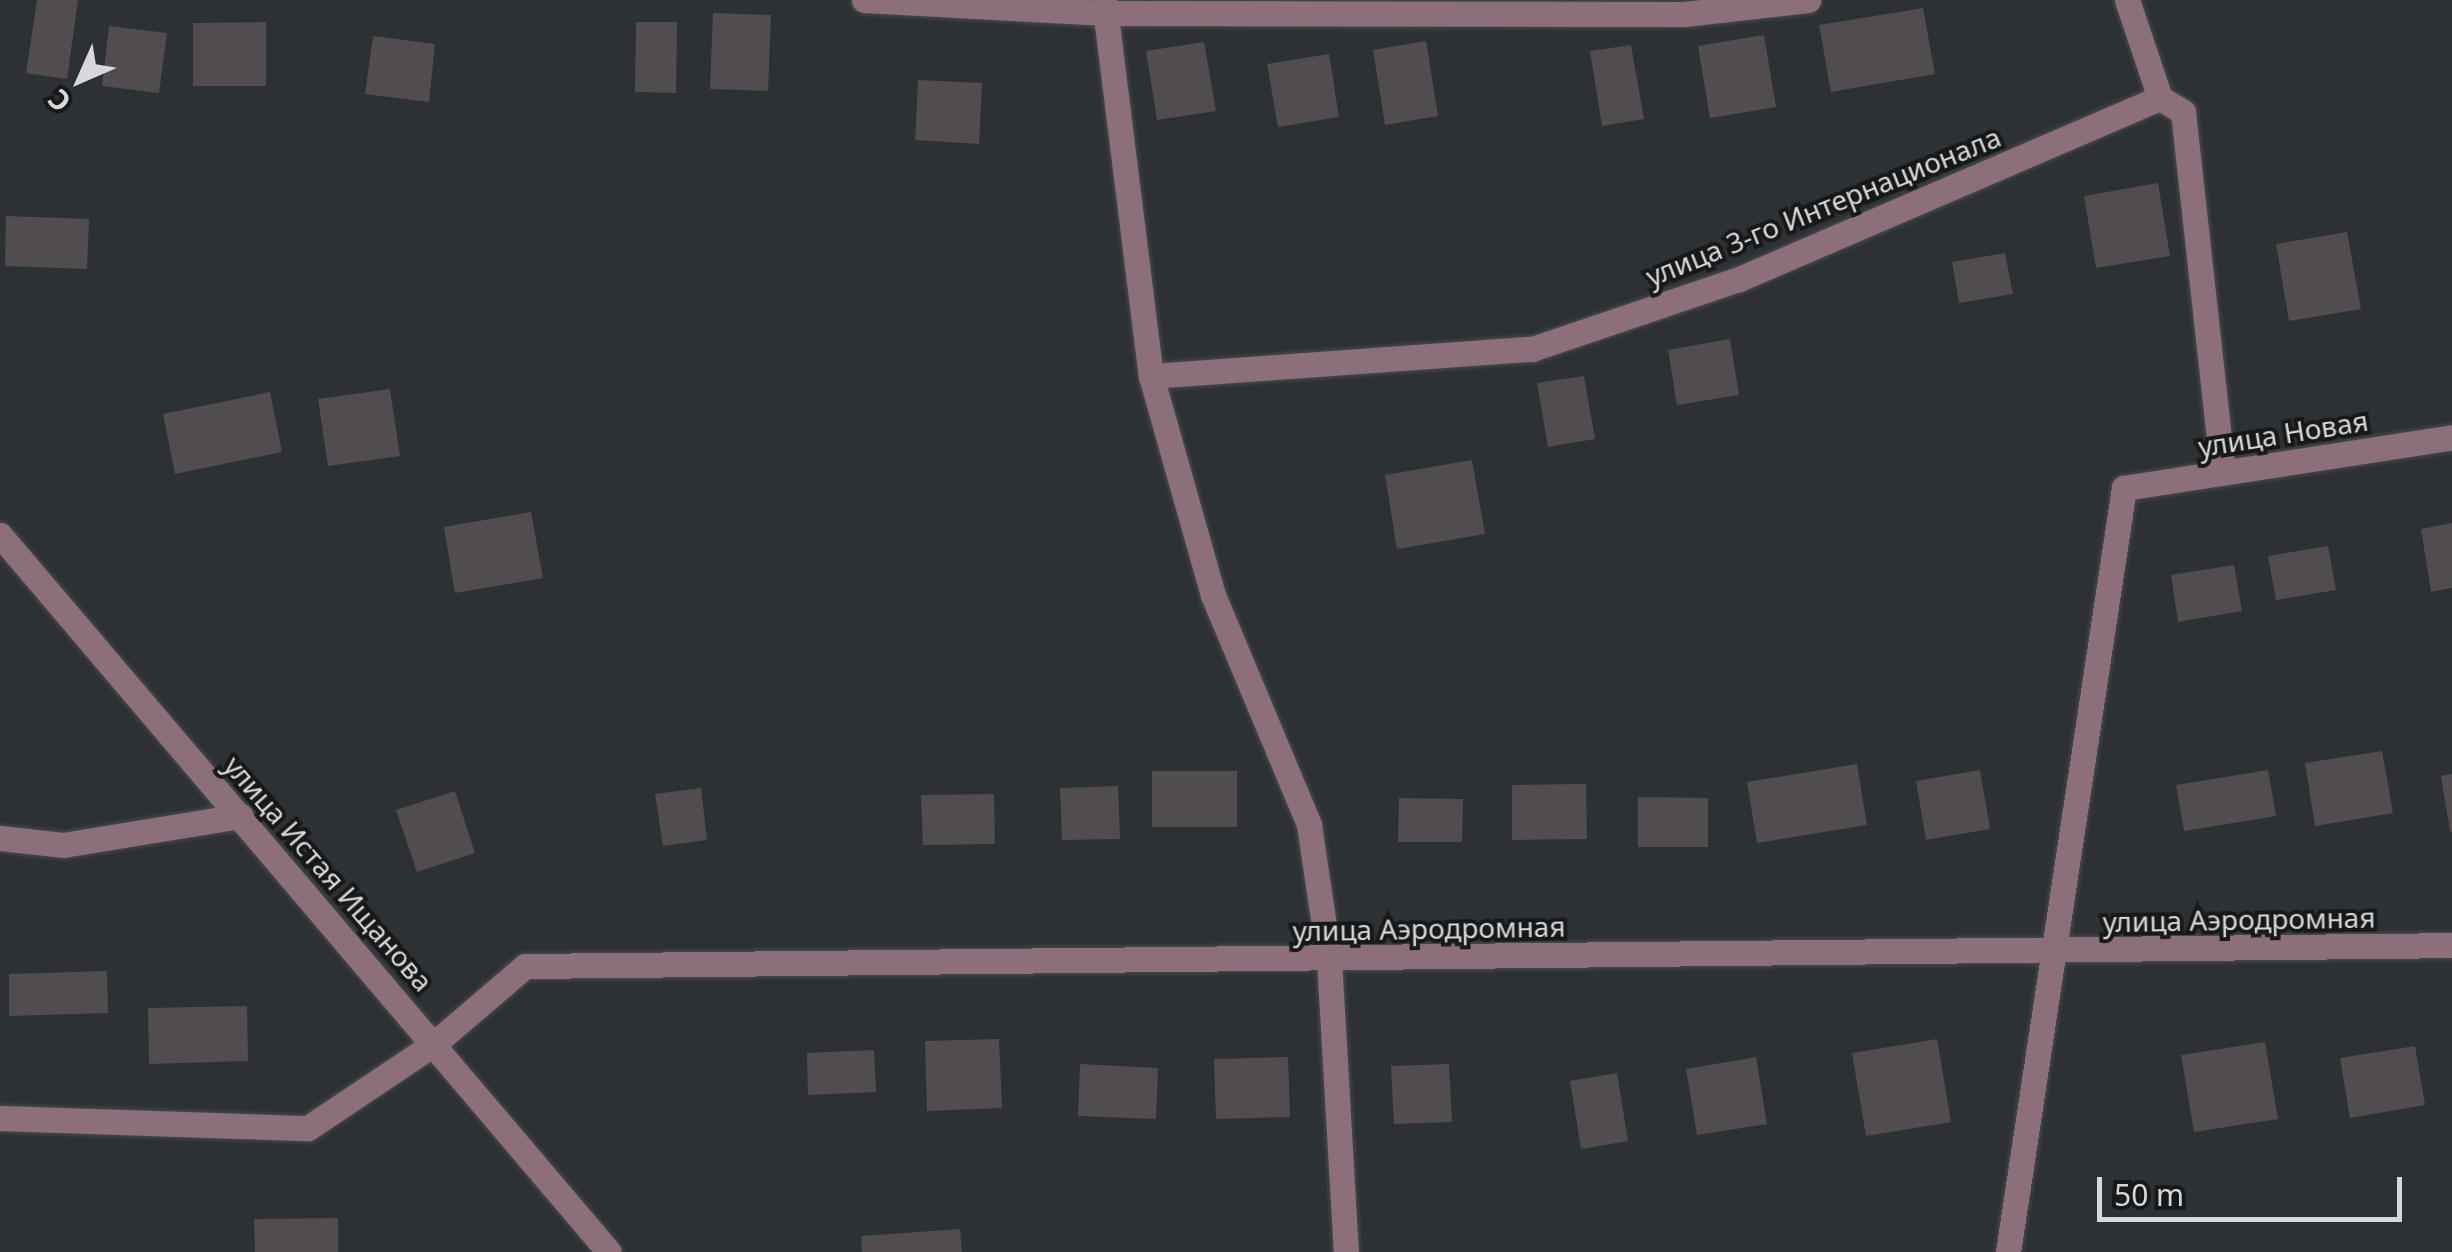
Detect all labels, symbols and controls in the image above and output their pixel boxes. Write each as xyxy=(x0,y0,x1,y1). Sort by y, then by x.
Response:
north arrow xyxy=(30,30,130,130)
text: С xyxy=(39,81,79,121)
street label: улица 3-го Интернационала xyxy=(1641,119,2005,293)
street label: улица Новая xyxy=(2196,403,2370,463)
street label: улица Истая Ищанова xyxy=(218,749,440,997)
street label: улица Аэродромная xyxy=(2102,900,2376,938)
street label: улица Аэродромная xyxy=(1292,909,1566,947)
scale bar xyxy=(2102,1157,2407,1219)
text: 50 m xyxy=(2114,1174,2184,1215)

